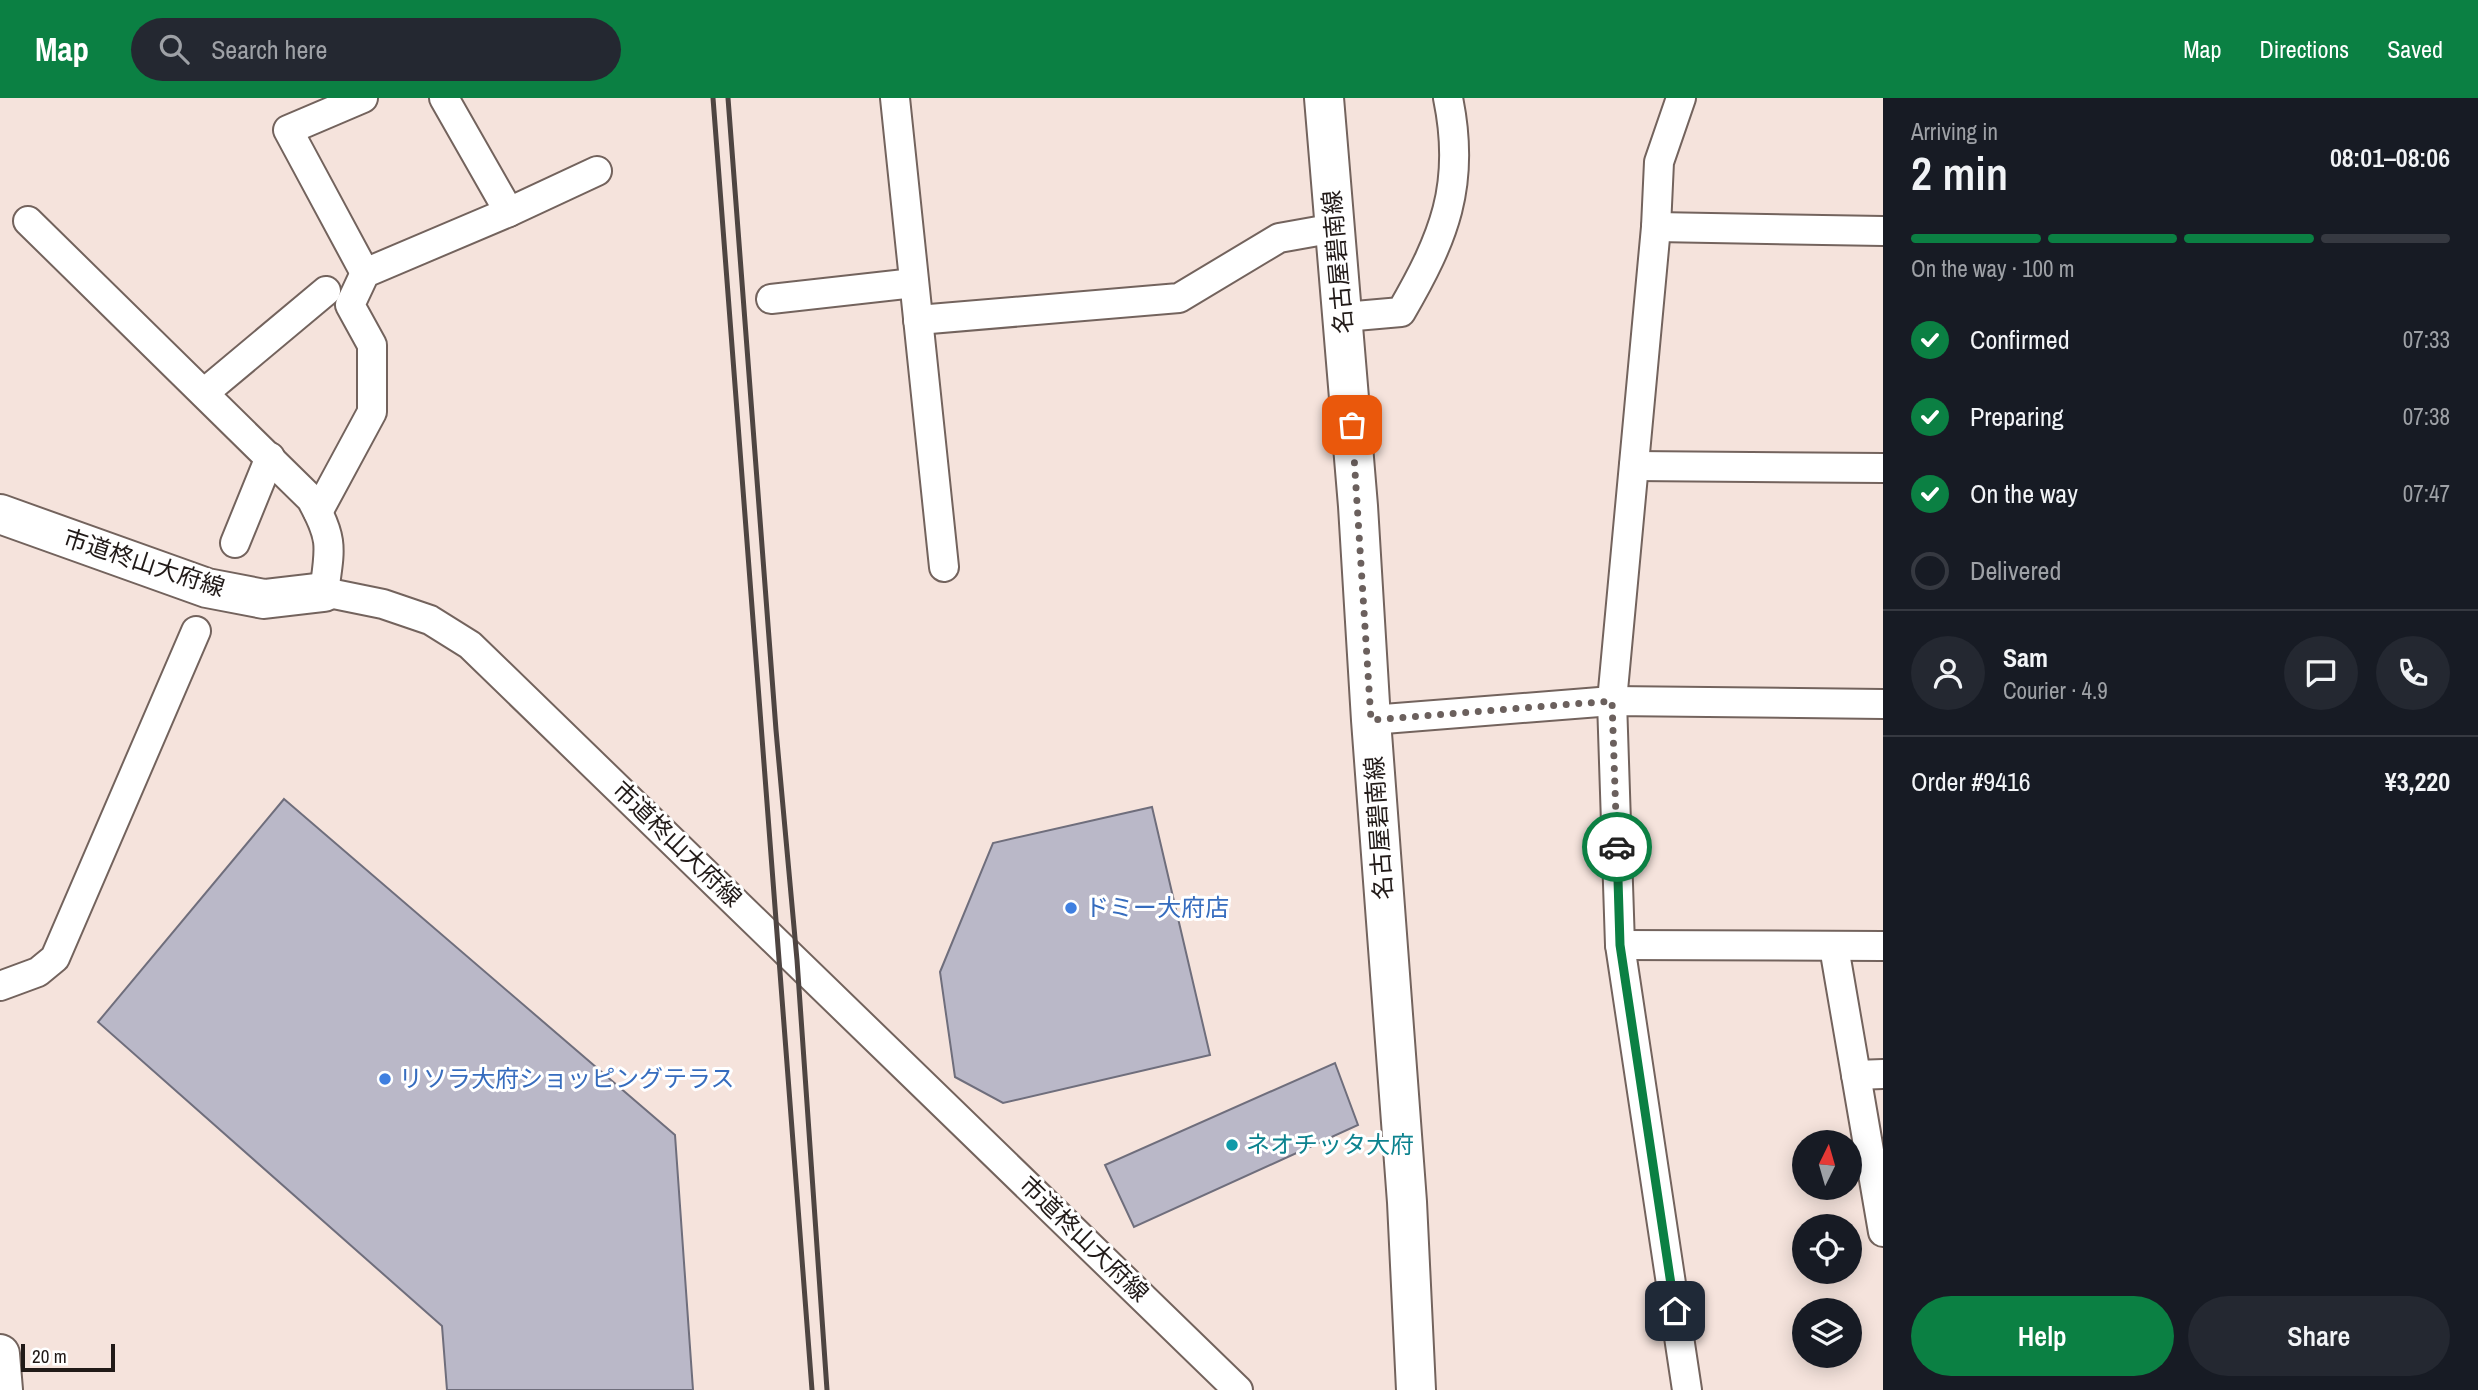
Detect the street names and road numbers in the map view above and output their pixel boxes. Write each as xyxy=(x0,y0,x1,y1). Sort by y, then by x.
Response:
street label: 名古屋碧南線 xyxy=(1315,189,1359,335)
street label: 市道柊山大府線 xyxy=(59,521,229,603)
street label: 名古屋碧南線 xyxy=(1357,755,1399,901)
street label: 市道柊山大府線 xyxy=(606,773,749,913)
street label: 市道柊山大府線 xyxy=(1013,1168,1156,1308)

